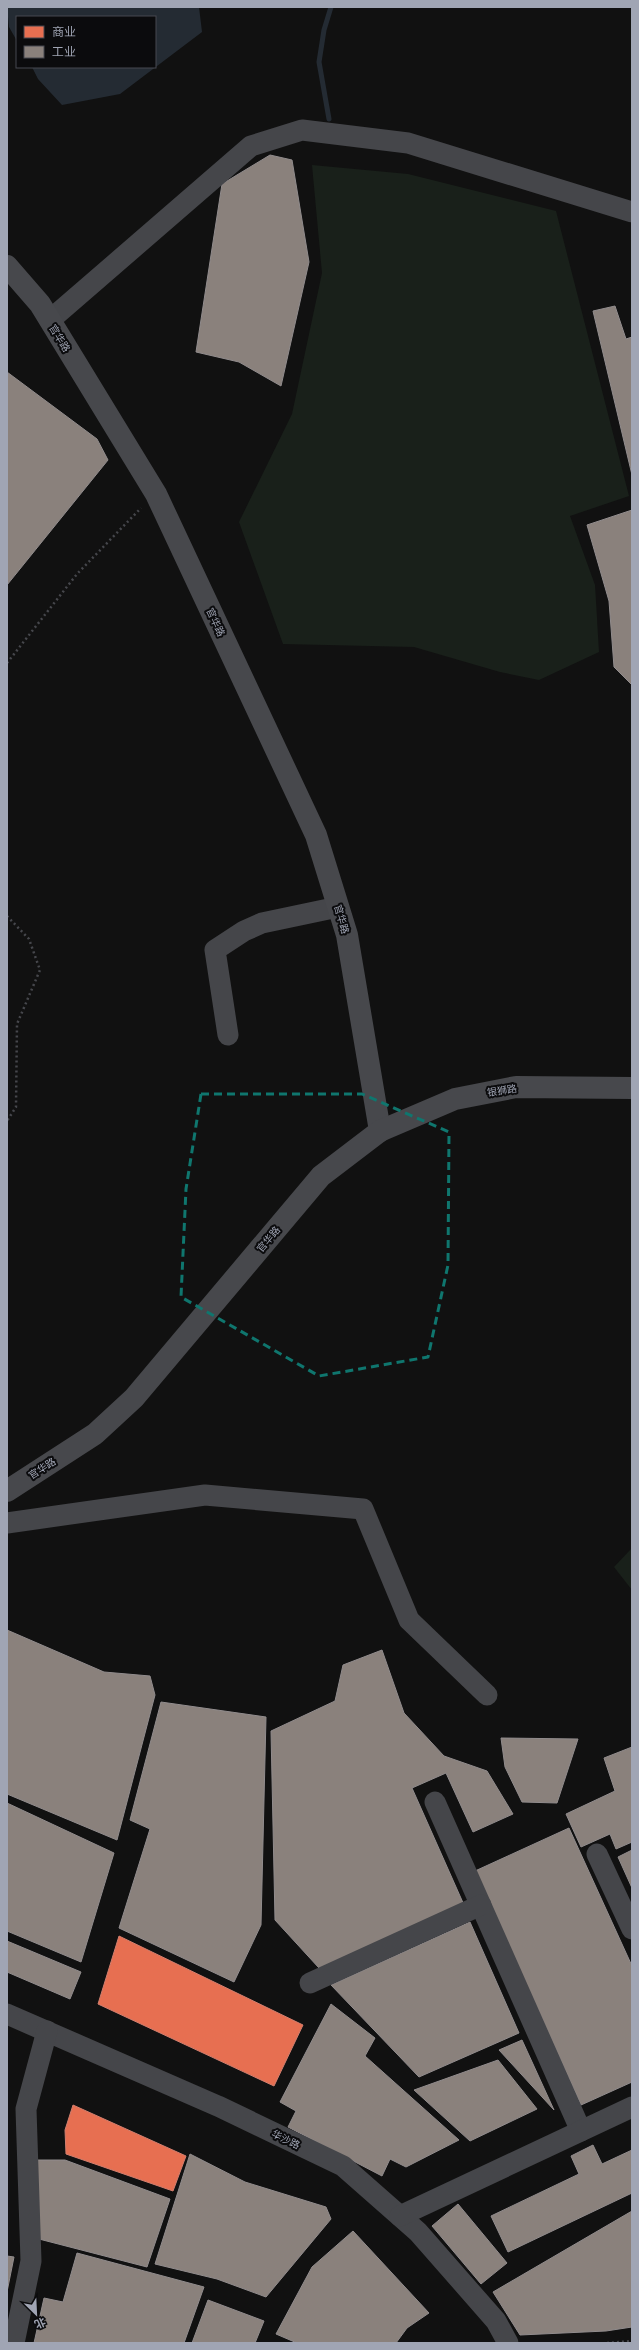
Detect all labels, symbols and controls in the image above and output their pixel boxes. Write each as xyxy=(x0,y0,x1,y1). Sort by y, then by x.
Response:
legend xyxy=(16,16,156,68)
text: 商业 xyxy=(52,25,76,39)
text: 工业 xyxy=(52,45,76,59)
street label: 官华路 xyxy=(47,323,72,354)
street label: 官华路 xyxy=(204,606,227,638)
street label: 官华路 xyxy=(332,903,351,935)
street label: 银狮路 xyxy=(486,1083,518,1098)
street label: 官华路 xyxy=(255,1224,282,1254)
street label: 官华路 xyxy=(27,1456,58,1481)
street label: 华沙路 xyxy=(270,2128,302,2151)
north arrow xyxy=(16,2294,56,2334)
text: 北 xyxy=(32,2315,48,2331)

